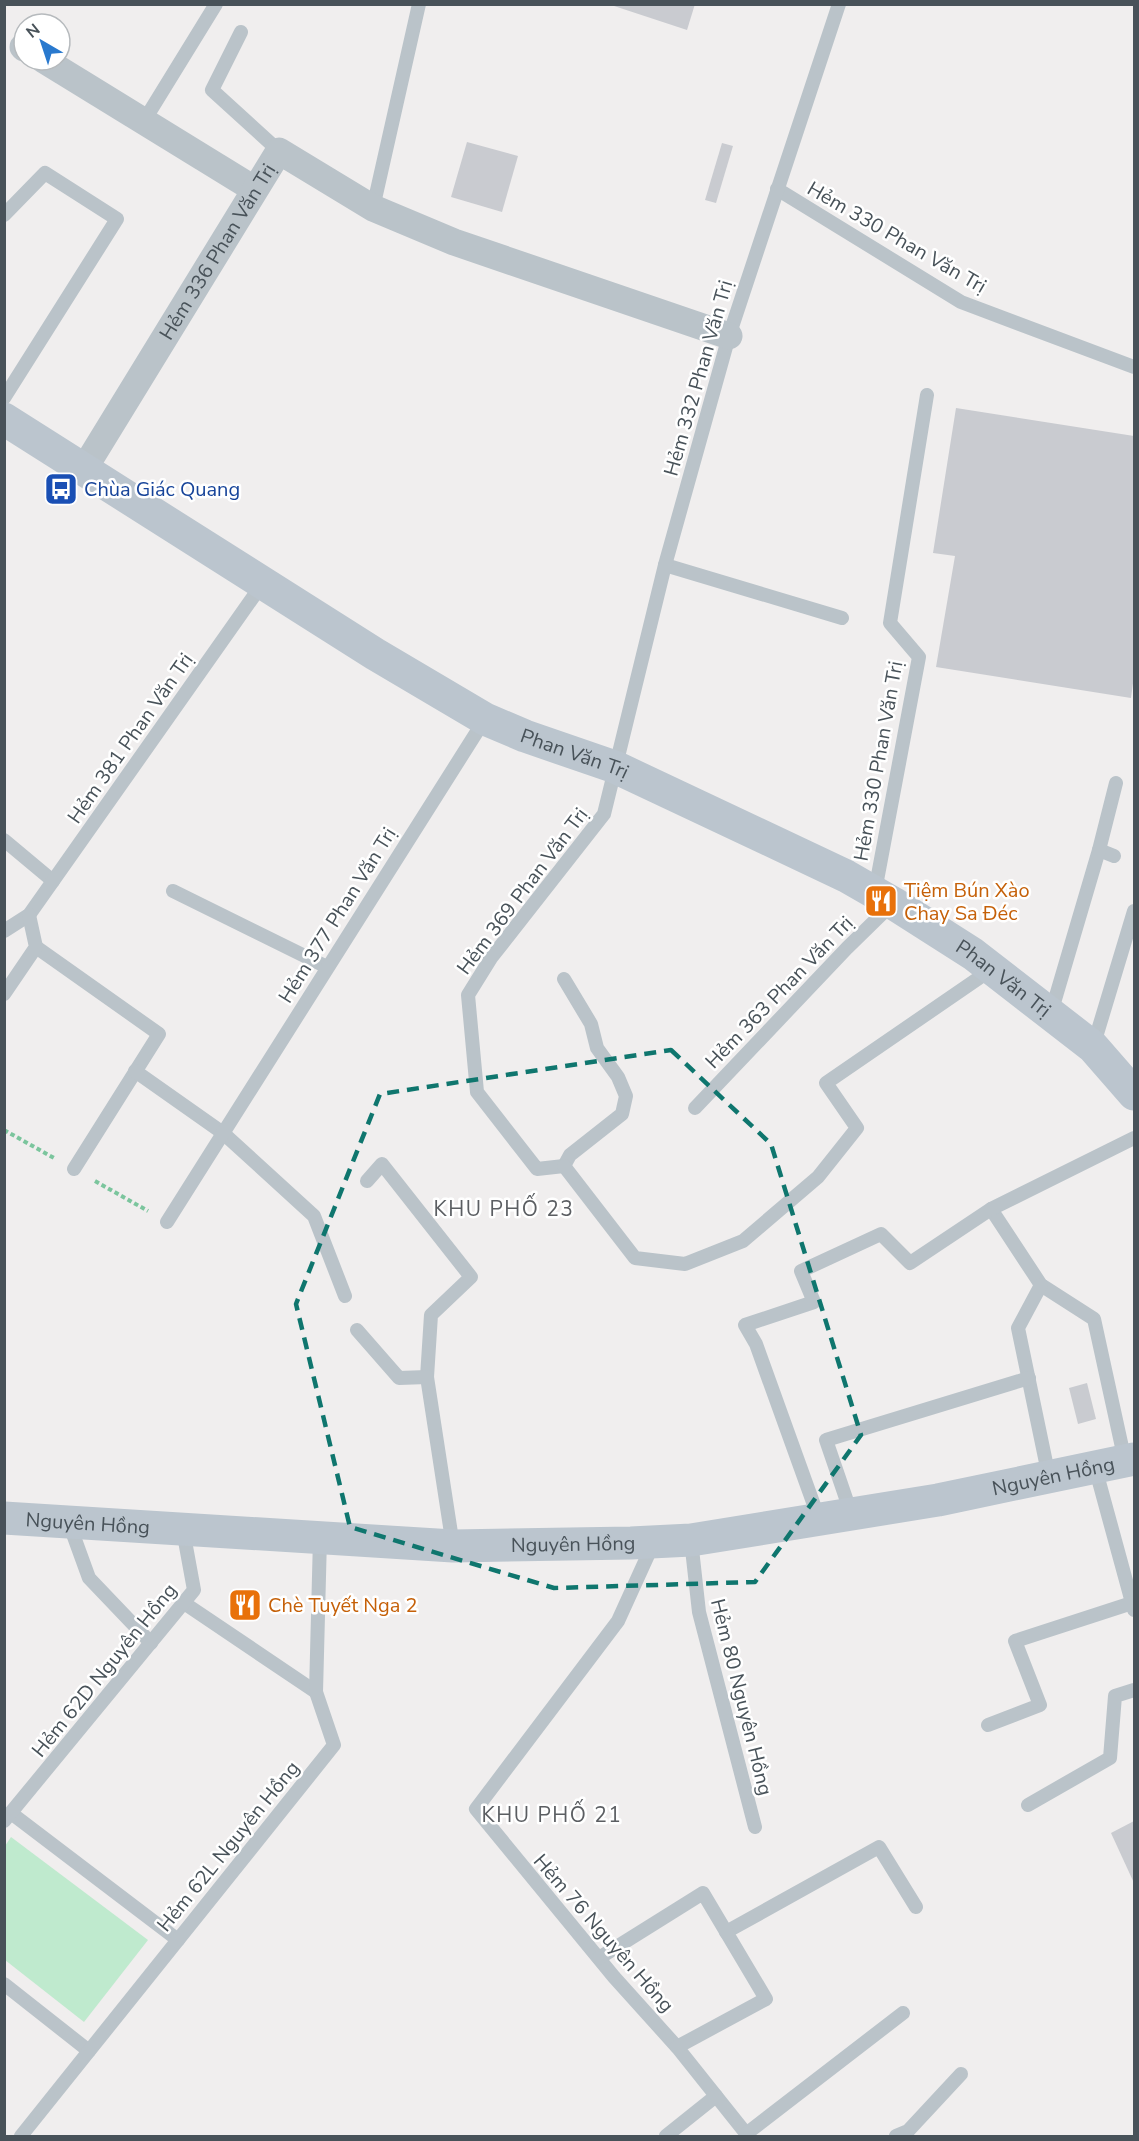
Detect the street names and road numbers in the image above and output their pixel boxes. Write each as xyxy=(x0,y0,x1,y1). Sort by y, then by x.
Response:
street label: Hẻm 336 Phan Văn Trị xyxy=(153,158,282,345)
street label: Hẻm 330 Phan Văn Trị xyxy=(802,175,991,300)
street label: Hẻm 332 Phan Văn Trị xyxy=(658,277,739,479)
street label: Hẻm 381 Phan Văn Trị xyxy=(61,648,200,829)
street label: Hẻm 330 Phan Văn Trị xyxy=(848,659,909,863)
street label: Phan Văn Trị xyxy=(517,722,633,786)
street label: Hẻm 369 Phan Văn Trị xyxy=(451,802,594,980)
street label: Hẻm 377 Phan Văn Trị xyxy=(272,822,403,1008)
street label: Hẻm 363 Phan Văn Trị xyxy=(699,910,859,1075)
street label: Phan Văn Trị xyxy=(951,934,1056,1024)
street label: Nguyên Hồng xyxy=(990,1450,1117,1502)
street label: Nguyên Hồng xyxy=(25,1506,151,1541)
street label: Nguyên Hồng xyxy=(511,1530,636,1559)
street label: Hẻm 62D Nguyên Hồng xyxy=(26,1578,183,1763)
street label: Hẻm 80 Nguyên Hồng xyxy=(704,1596,779,1798)
street label: Hẻm 62L Nguyên Hồng xyxy=(151,1755,306,1937)
street label: Hẻm 76 Nguyên Hồng xyxy=(527,1848,680,2018)

